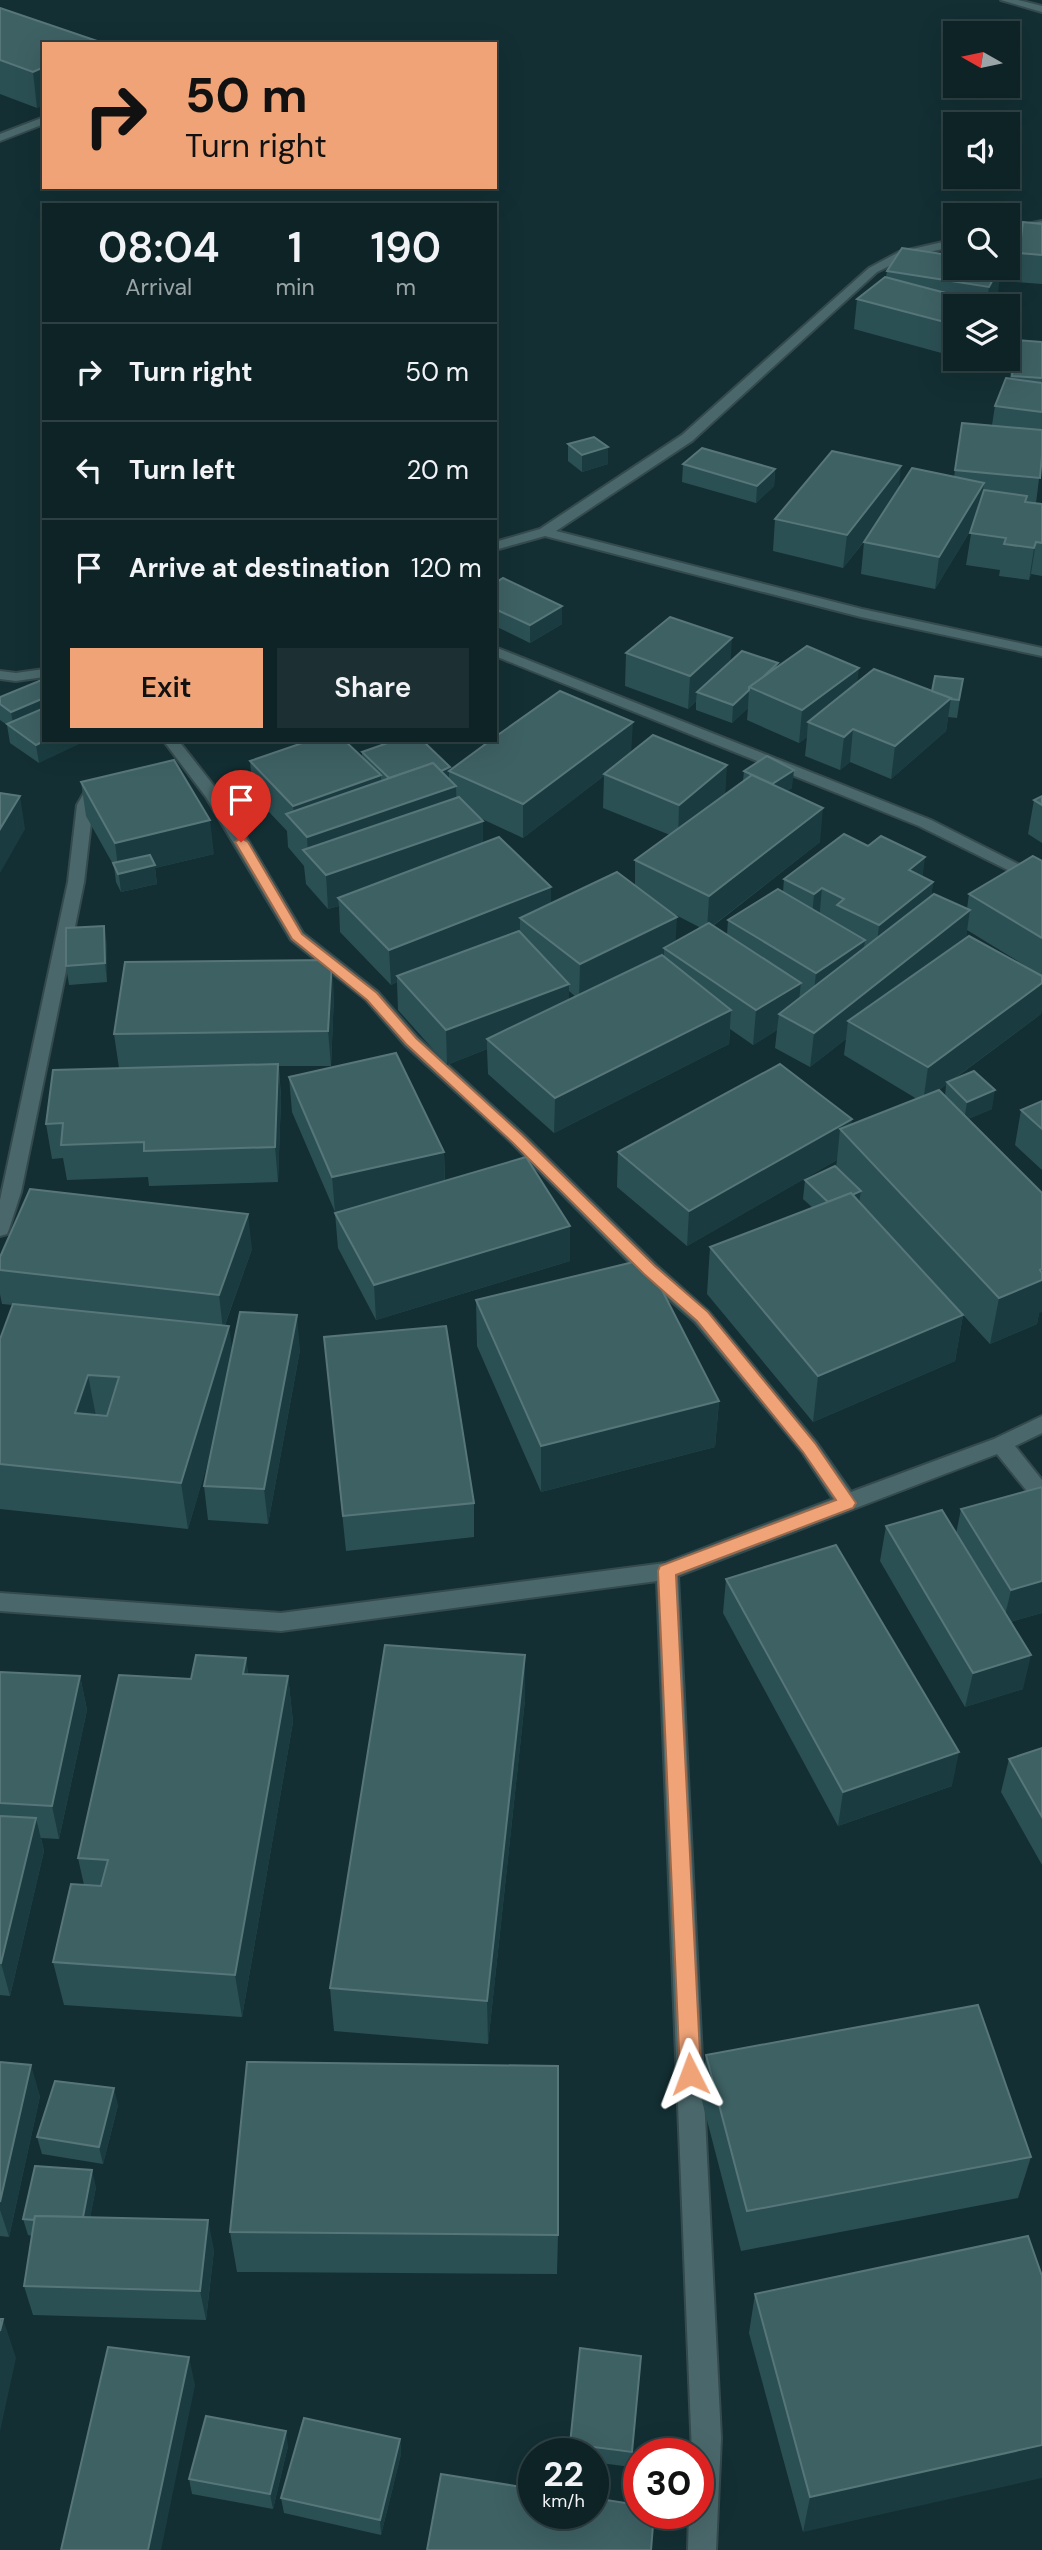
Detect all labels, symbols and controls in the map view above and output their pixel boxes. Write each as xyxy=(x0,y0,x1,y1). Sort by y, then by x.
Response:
north arrow xyxy=(943,21,1020,98)
map controls xyxy=(943,21,1020,371)
text: 50 m xyxy=(185,63,308,127)
icon: right xyxy=(70,70,161,161)
button: sound xyxy=(943,112,1020,189)
text: Turn right xyxy=(185,125,327,167)
button: search xyxy=(943,203,1020,280)
text: 08:04 xyxy=(98,220,220,275)
text: 1 xyxy=(288,220,302,275)
text: 190 xyxy=(371,220,441,275)
text: Arrival xyxy=(125,272,192,302)
text: min xyxy=(275,272,315,302)
text: m xyxy=(396,272,416,302)
button: layers xyxy=(943,294,1020,371)
icon: right xyxy=(70,353,108,391)
text: Turn right xyxy=(129,355,253,389)
text: 50 m xyxy=(405,355,469,389)
icon: left xyxy=(70,451,108,489)
text: Turn left xyxy=(129,453,236,487)
text: 20 m xyxy=(406,453,469,487)
icon: arrive xyxy=(70,549,108,587)
text: Arrive at destination xyxy=(129,551,390,585)
text: 120 m xyxy=(411,551,482,585)
button: Exit xyxy=(70,648,263,728)
button: Share xyxy=(277,648,469,728)
pin xyxy=(211,770,271,842)
icon: arrive xyxy=(222,781,260,819)
position arrow xyxy=(653,2037,727,2111)
speed limit sign: 30 xyxy=(623,2438,714,2529)
text: 22 xyxy=(543,2451,584,2497)
text: km/h xyxy=(542,2489,585,2513)

